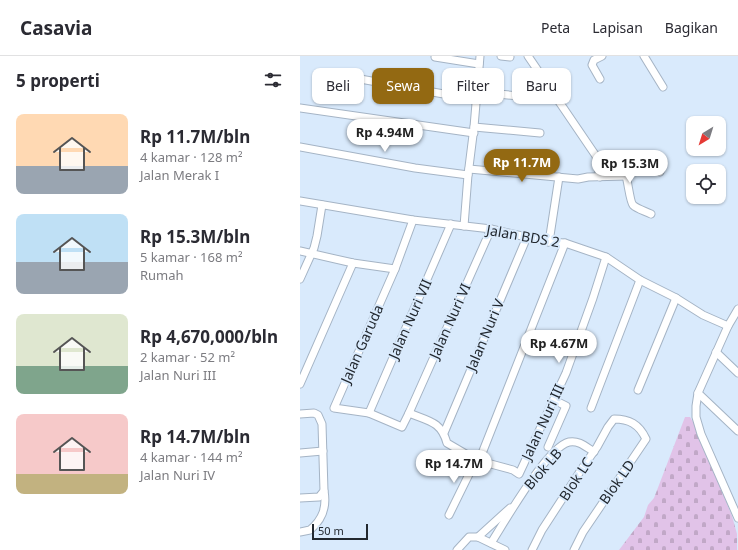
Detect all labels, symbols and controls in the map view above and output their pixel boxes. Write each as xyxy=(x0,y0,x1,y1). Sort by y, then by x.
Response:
text: Casavia xyxy=(20,15,92,41)
text: Peta xyxy=(541,18,570,37)
text: Lapisan xyxy=(592,18,643,37)
text: Bagikan xyxy=(665,18,718,37)
chip: Beli xyxy=(312,68,364,104)
chip: Sewa xyxy=(372,68,434,104)
chip: Filter xyxy=(442,68,504,104)
chip: Baru xyxy=(512,68,571,104)
text: 5 properti xyxy=(16,69,100,92)
icon: filters xyxy=(262,69,284,91)
north arrow xyxy=(686,116,726,156)
map controls xyxy=(686,116,726,204)
pin: Rp 4.94M xyxy=(344,119,426,153)
text: Rp 4.94M xyxy=(356,123,414,141)
text: Rp 11.7M/bln xyxy=(140,125,250,148)
icon: home xyxy=(48,130,96,178)
text: 4 kamar · 128 m² xyxy=(140,148,243,166)
pin: Rp 11.7M xyxy=(481,149,563,183)
pin: Rp 15.3M xyxy=(589,150,671,184)
text: Rp 11.7M xyxy=(493,153,551,171)
text: Rp 15.3M xyxy=(601,154,659,172)
button: locate xyxy=(686,164,726,204)
text: Jalan Merak I xyxy=(140,166,219,184)
street label: Jalan BDS 2 xyxy=(483,219,561,251)
text: Rp 15.3M/bln xyxy=(140,225,250,248)
icon: home xyxy=(48,230,96,278)
text: 5 kamar · 168 m² xyxy=(140,248,243,266)
text: Rumah xyxy=(140,266,184,284)
street label: Jalan Nuri VII xyxy=(383,276,436,364)
street label: Jalan Nuri VI xyxy=(424,280,475,363)
street label: Jalan Nuri V xyxy=(460,295,508,375)
street label: Jalan Garuda xyxy=(335,301,387,388)
text: Rp 4,670,000/bln xyxy=(140,325,278,348)
icon: home xyxy=(48,330,96,378)
pin: Rp 4.67M xyxy=(518,330,600,364)
text: Rp 4.67M xyxy=(530,334,588,352)
text: 2 kamar · 52 m² xyxy=(140,348,235,366)
text: Jalan Nuri III xyxy=(140,366,216,384)
street label: Jalan Nuri III xyxy=(516,380,569,465)
text: Rp 14.7M/bln xyxy=(140,425,250,448)
icon: home xyxy=(48,430,96,478)
street label: Blok LB xyxy=(519,444,566,493)
text: 4 kamar · 144 m² xyxy=(140,448,243,466)
pin: Rp 14.7M xyxy=(413,450,495,484)
street label: Blok LC xyxy=(554,453,597,504)
text: Rp 14.7M xyxy=(425,454,483,472)
street label: Blok LD xyxy=(595,456,639,508)
text: Jalan Nuri IV xyxy=(140,466,215,484)
scale bar xyxy=(312,522,368,541)
text: 50 m xyxy=(318,523,344,538)

